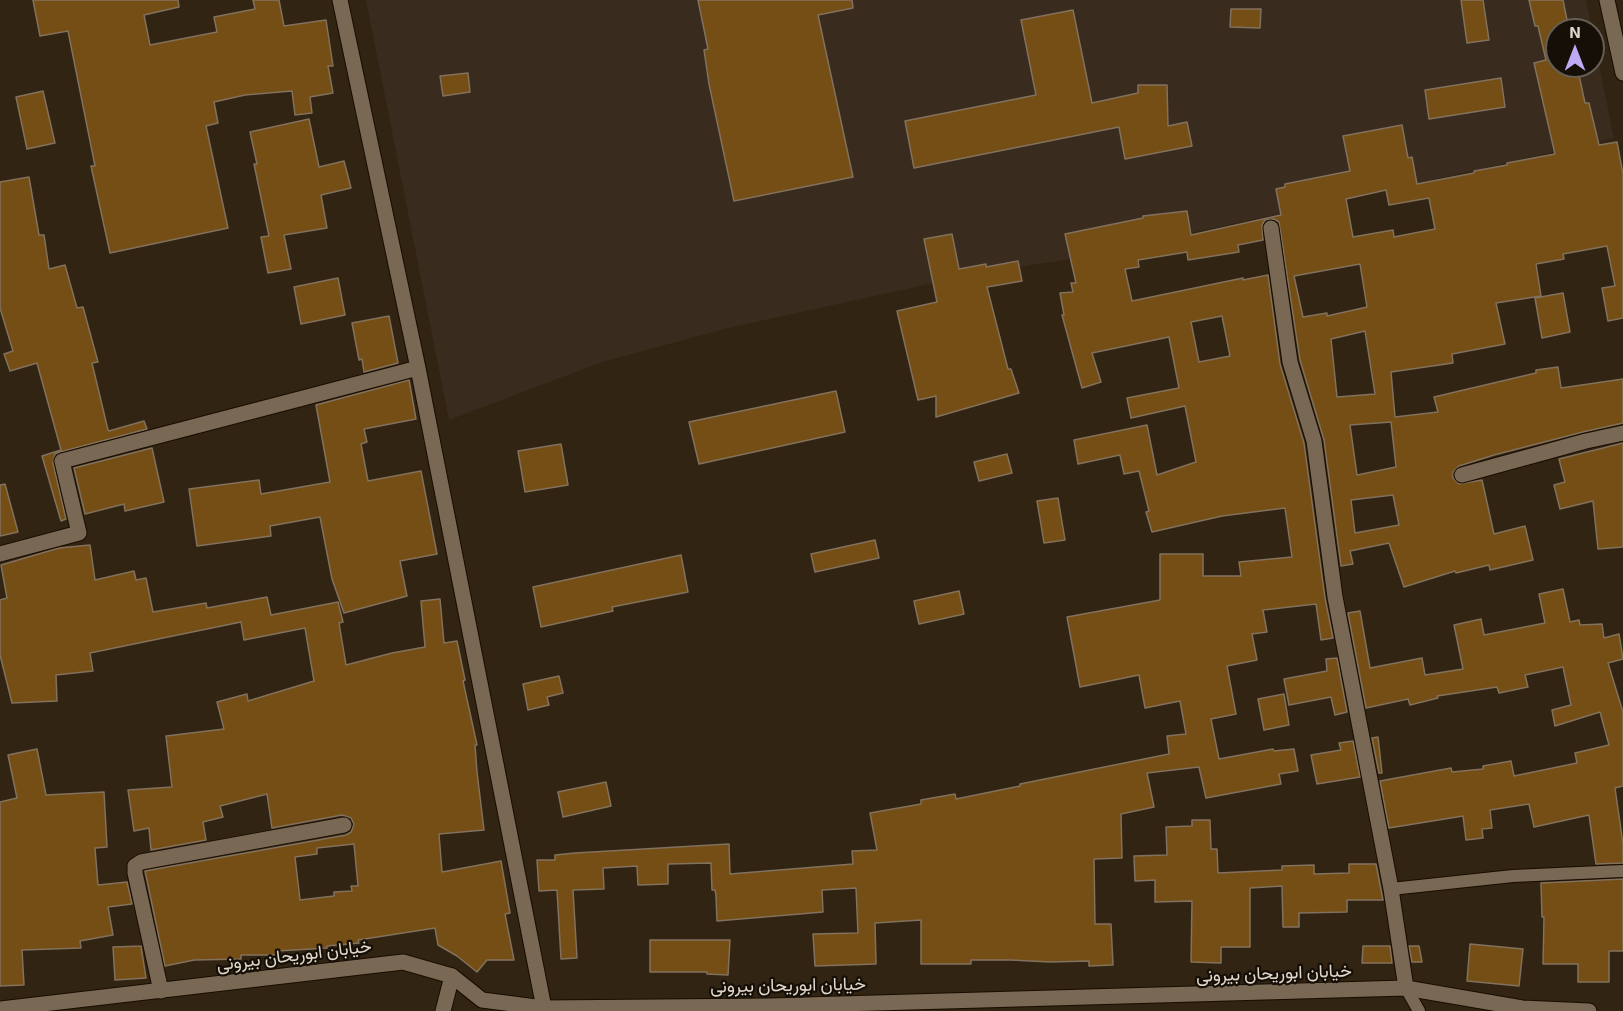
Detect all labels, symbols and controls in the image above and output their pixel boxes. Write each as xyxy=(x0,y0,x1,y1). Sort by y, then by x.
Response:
north arrow xyxy=(1545,18,1605,78)
text: N xyxy=(1569,22,1581,41)
street label: خیابان ابوریحان بیرونی xyxy=(215,935,373,975)
street label: خیابان ابوریحان بیرونی xyxy=(1196,959,1352,987)
street label: خیابان ابوریحان بیرونی xyxy=(710,973,866,997)

